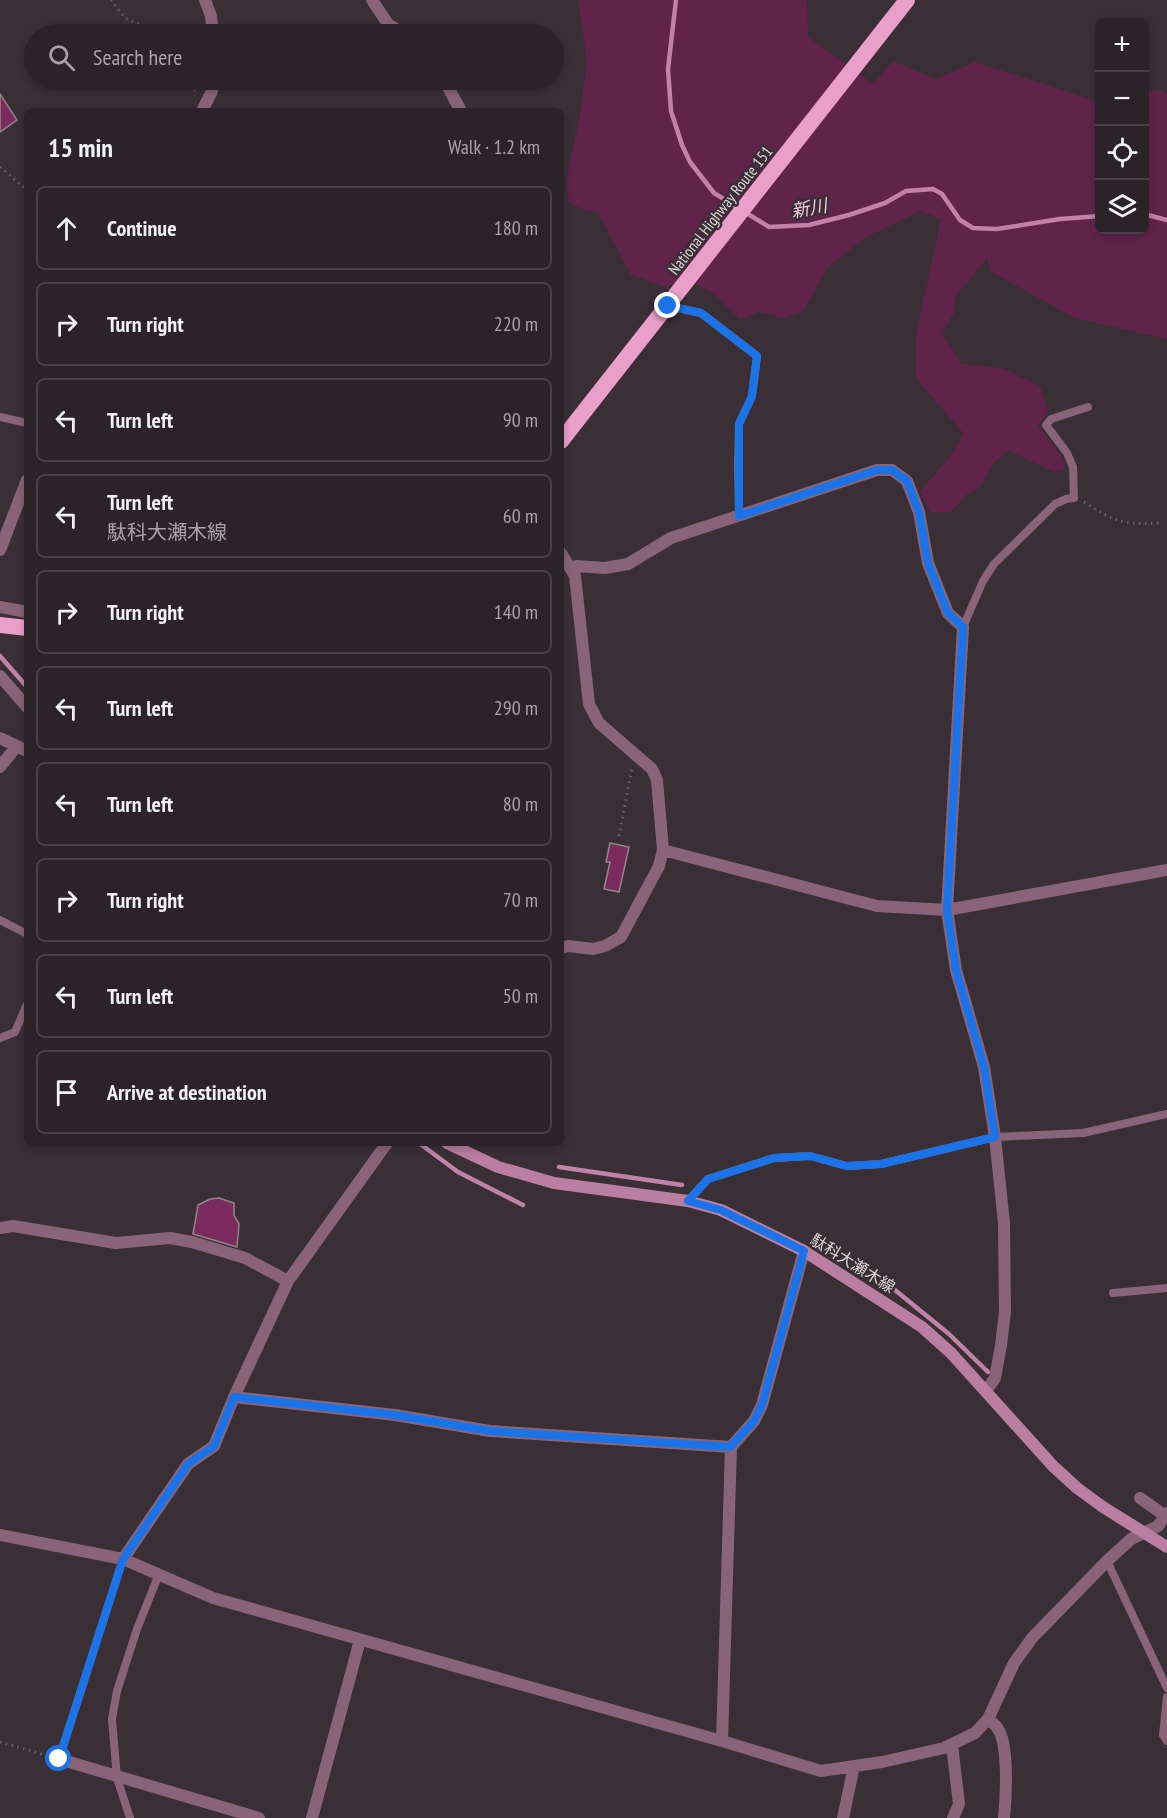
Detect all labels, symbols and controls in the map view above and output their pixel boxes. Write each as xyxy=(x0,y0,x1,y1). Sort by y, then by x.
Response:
map controls xyxy=(1095,18,1149,234)
button: + xyxy=(1095,18,1149,72)
search box xyxy=(24,24,564,90)
icon: search xyxy=(45,41,78,74)
text: Search here xyxy=(93,43,182,71)
button: − xyxy=(1095,72,1149,126)
button: locate xyxy=(1095,126,1149,180)
text: 15 min xyxy=(48,131,113,164)
text: Walk · 1.2 km xyxy=(448,134,540,160)
street label: National Highway Route 151 xyxy=(664,142,776,278)
button: layers xyxy=(1095,180,1149,234)
water label: 新川 xyxy=(789,193,831,222)
icon: ahead xyxy=(50,212,83,245)
text: Continue xyxy=(107,214,177,242)
text: 180 m xyxy=(494,215,538,241)
route end xyxy=(654,292,680,318)
icon: right xyxy=(50,308,83,341)
text: Turn right xyxy=(107,310,184,338)
text: 220 m xyxy=(494,311,538,337)
icon: left xyxy=(50,404,83,437)
text: Turn left xyxy=(107,406,173,434)
text: 90 m xyxy=(503,407,538,433)
text: Turn left xyxy=(107,488,173,516)
icon: left xyxy=(50,500,83,533)
text: 60 m xyxy=(503,503,538,529)
text: 駄科大瀬木線 xyxy=(107,519,227,545)
icon: right xyxy=(50,596,83,629)
text: Turn right xyxy=(107,598,184,626)
text: 140 m xyxy=(494,599,538,625)
icon: left xyxy=(50,692,83,725)
text: Turn left xyxy=(107,694,173,722)
text: 290 m xyxy=(494,695,538,721)
icon: left xyxy=(50,788,83,821)
text: Turn left xyxy=(107,790,173,818)
text: 80 m xyxy=(503,791,538,817)
icon: right xyxy=(50,884,83,917)
text: Turn right xyxy=(107,886,184,914)
text: 70 m xyxy=(503,887,538,913)
icon: left xyxy=(50,980,83,1013)
text: Turn left xyxy=(107,982,173,1010)
text: 50 m xyxy=(503,983,538,1009)
icon: arrive xyxy=(50,1076,83,1109)
text: Arrive at destination xyxy=(107,1078,267,1106)
street label: 駄科大瀬木線 xyxy=(807,1229,899,1297)
route start xyxy=(45,1745,71,1771)

